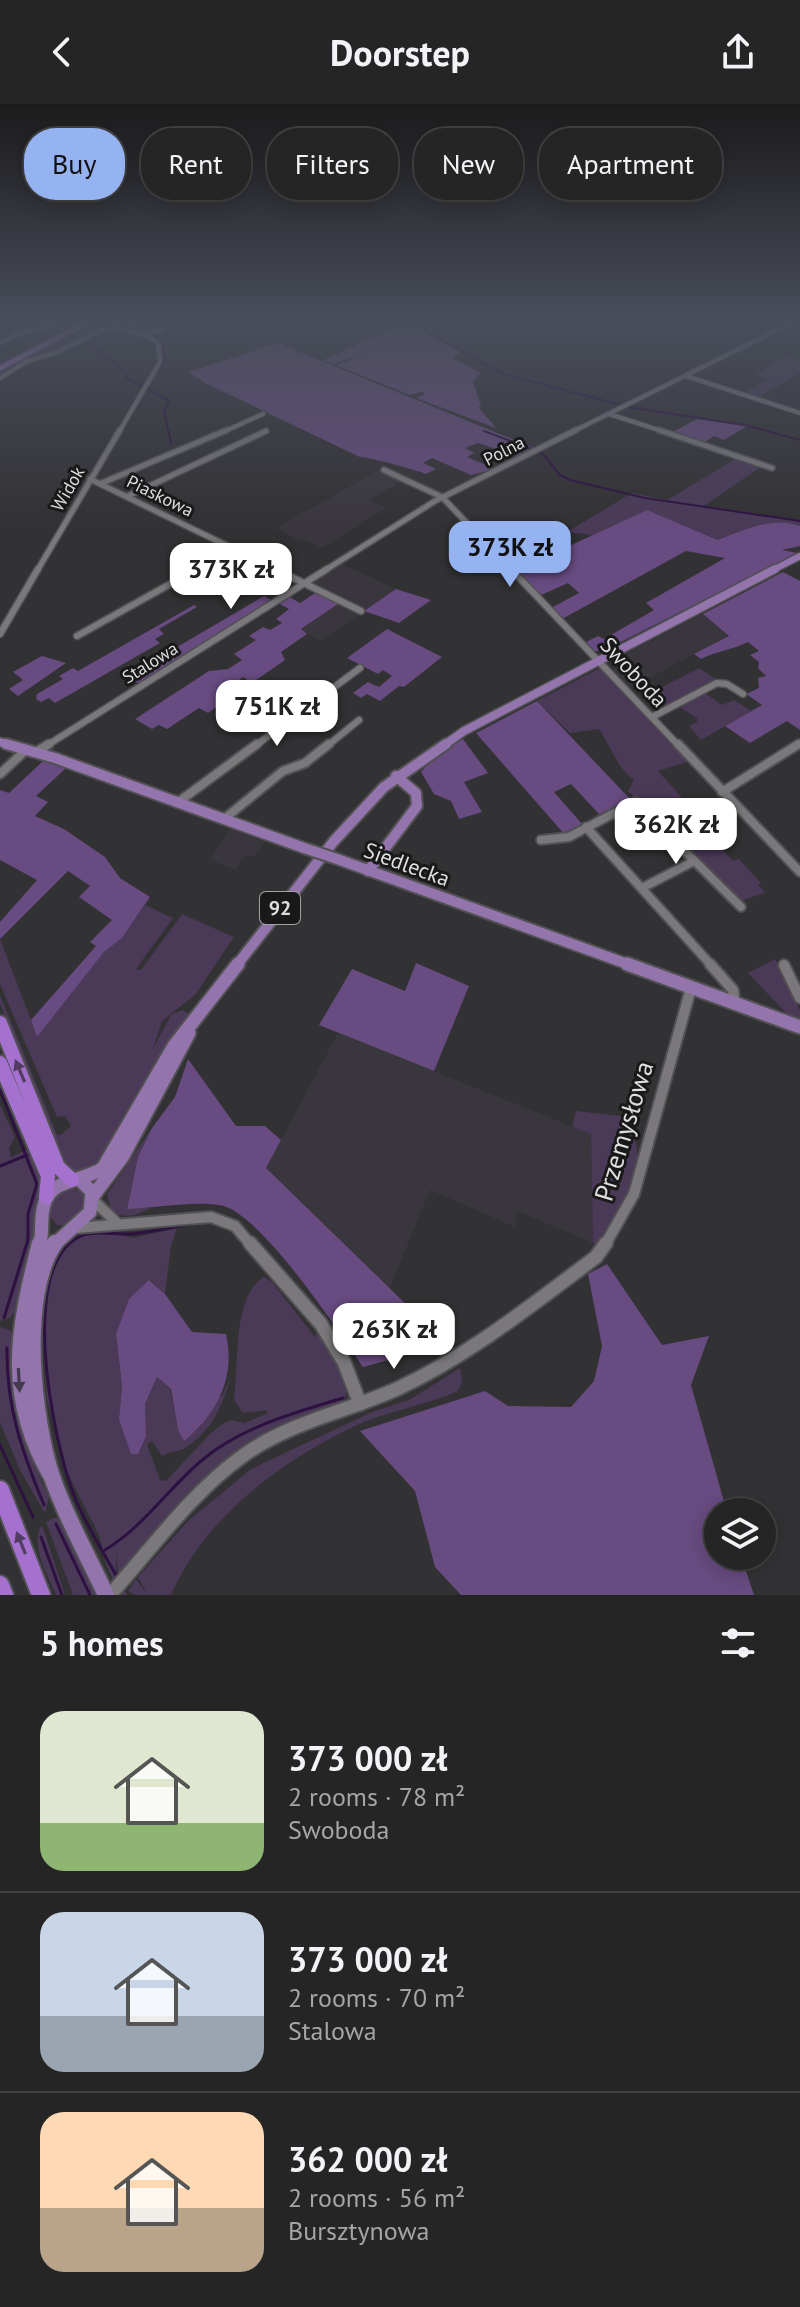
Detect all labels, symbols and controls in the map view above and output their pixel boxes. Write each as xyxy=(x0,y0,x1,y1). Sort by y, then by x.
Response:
text: Doorstep xyxy=(330,29,470,76)
icon: back xyxy=(40,30,84,74)
icon: share xyxy=(716,30,760,74)
chip: Buy xyxy=(24,128,125,200)
chip: Rent xyxy=(141,128,251,200)
chip: Filters xyxy=(267,128,398,200)
chip: New xyxy=(414,128,523,200)
chip: Apartment xyxy=(539,128,722,200)
street label: Polna xyxy=(479,431,528,471)
street label: Widok xyxy=(46,462,90,515)
street label: Piaskowa xyxy=(123,470,197,522)
pin: 373K zł xyxy=(436,521,584,589)
text: 373K zł xyxy=(467,530,553,563)
pin: 373K zł xyxy=(157,543,305,611)
text: 373K zł xyxy=(188,552,274,585)
street label: Swoboda xyxy=(594,631,674,713)
street label: Stalowa xyxy=(118,637,182,689)
pin: 751K zł xyxy=(203,680,351,748)
text: 751K zł xyxy=(234,689,320,722)
pin: 362K zł xyxy=(602,798,750,866)
text: 362K zł xyxy=(633,807,719,840)
street label: Siedlecka xyxy=(360,836,454,892)
road number: 92 xyxy=(260,892,300,924)
street label: Przemysłowa xyxy=(587,1057,660,1205)
one-way arrow xyxy=(14,1059,27,1083)
pin: 263K zł xyxy=(320,1303,468,1371)
text: 263K zł xyxy=(351,1312,437,1345)
one-way arrow xyxy=(13,1368,26,1393)
map controls xyxy=(704,1498,776,1570)
button: layers xyxy=(704,1498,776,1570)
one-way arrow xyxy=(14,1531,27,1555)
text: 5 homes xyxy=(40,1621,164,1665)
icon: filters xyxy=(716,1621,760,1665)
text: 373 000 zł xyxy=(288,1736,447,1780)
icon: home xyxy=(104,1743,200,1839)
text: 2 rooms · 78 m² xyxy=(288,1780,465,1813)
text: Swoboda xyxy=(288,1813,389,1846)
text: 373 000 zł xyxy=(288,1937,447,1981)
icon: home xyxy=(104,1944,200,2040)
text: 2 rooms · 70 m² xyxy=(288,1981,465,2014)
text: Stalowa xyxy=(288,2014,377,2047)
text: 362 000 zł xyxy=(288,2137,447,2181)
icon: home xyxy=(104,2144,200,2240)
text: 2 rooms · 56 m² xyxy=(288,2181,465,2214)
text: Bursztynowa xyxy=(288,2214,429,2247)

